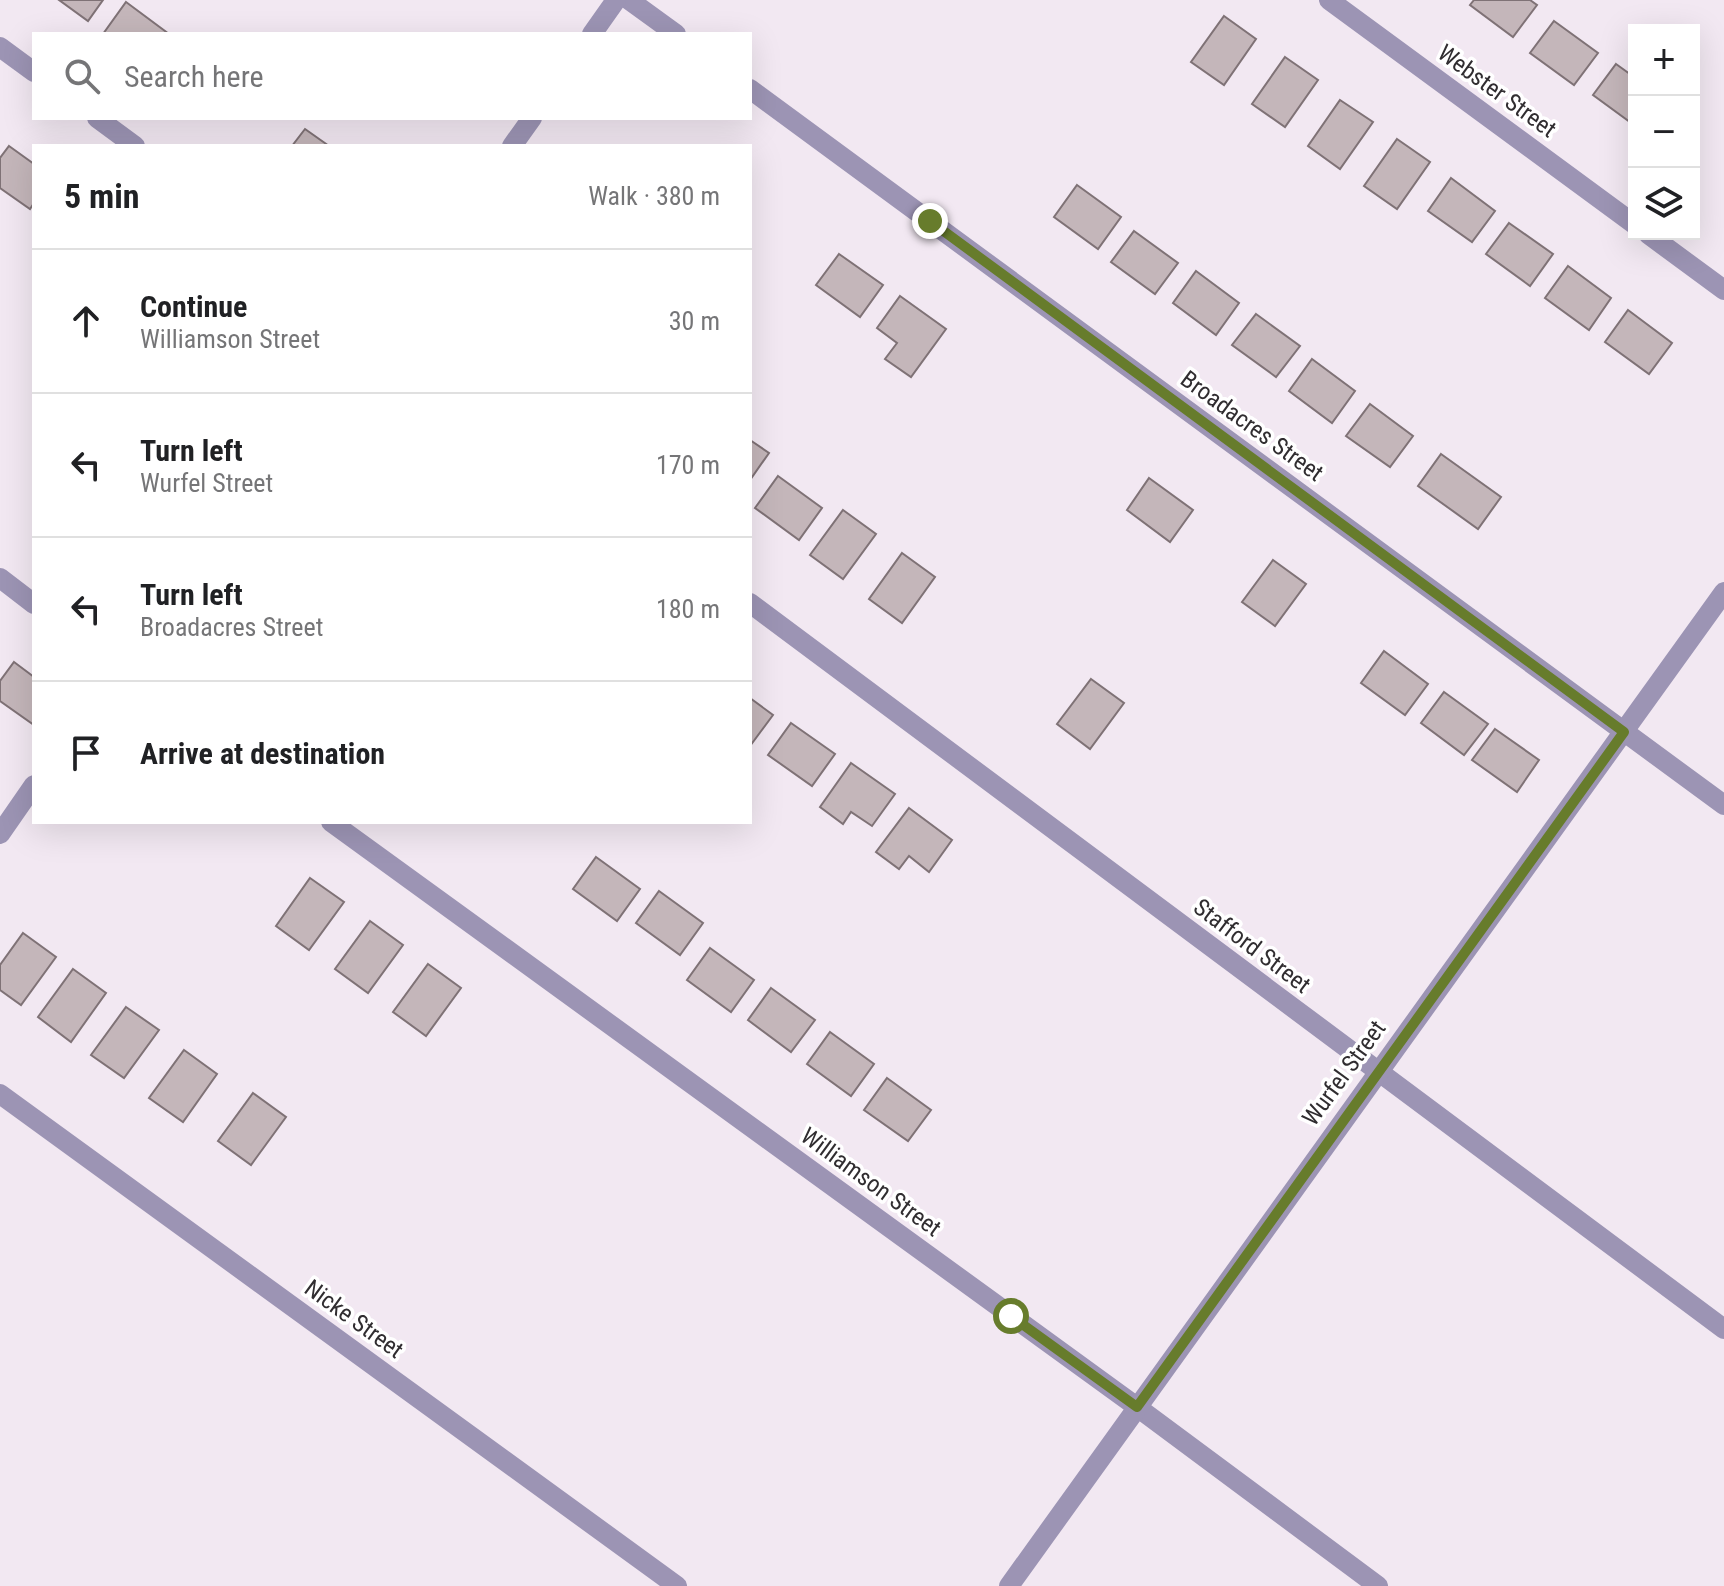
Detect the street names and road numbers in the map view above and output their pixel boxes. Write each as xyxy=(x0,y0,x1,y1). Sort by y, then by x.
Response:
street label: Webster Street xyxy=(1432,39,1562,143)
street label: Broadacres Street xyxy=(1175,365,1329,487)
street label: Stafford Street xyxy=(1188,893,1316,999)
street label: Wurfel Street xyxy=(1297,1015,1391,1131)
street label: Williamson Street xyxy=(796,1122,946,1242)
street label: Nicke Street xyxy=(299,1274,409,1364)

